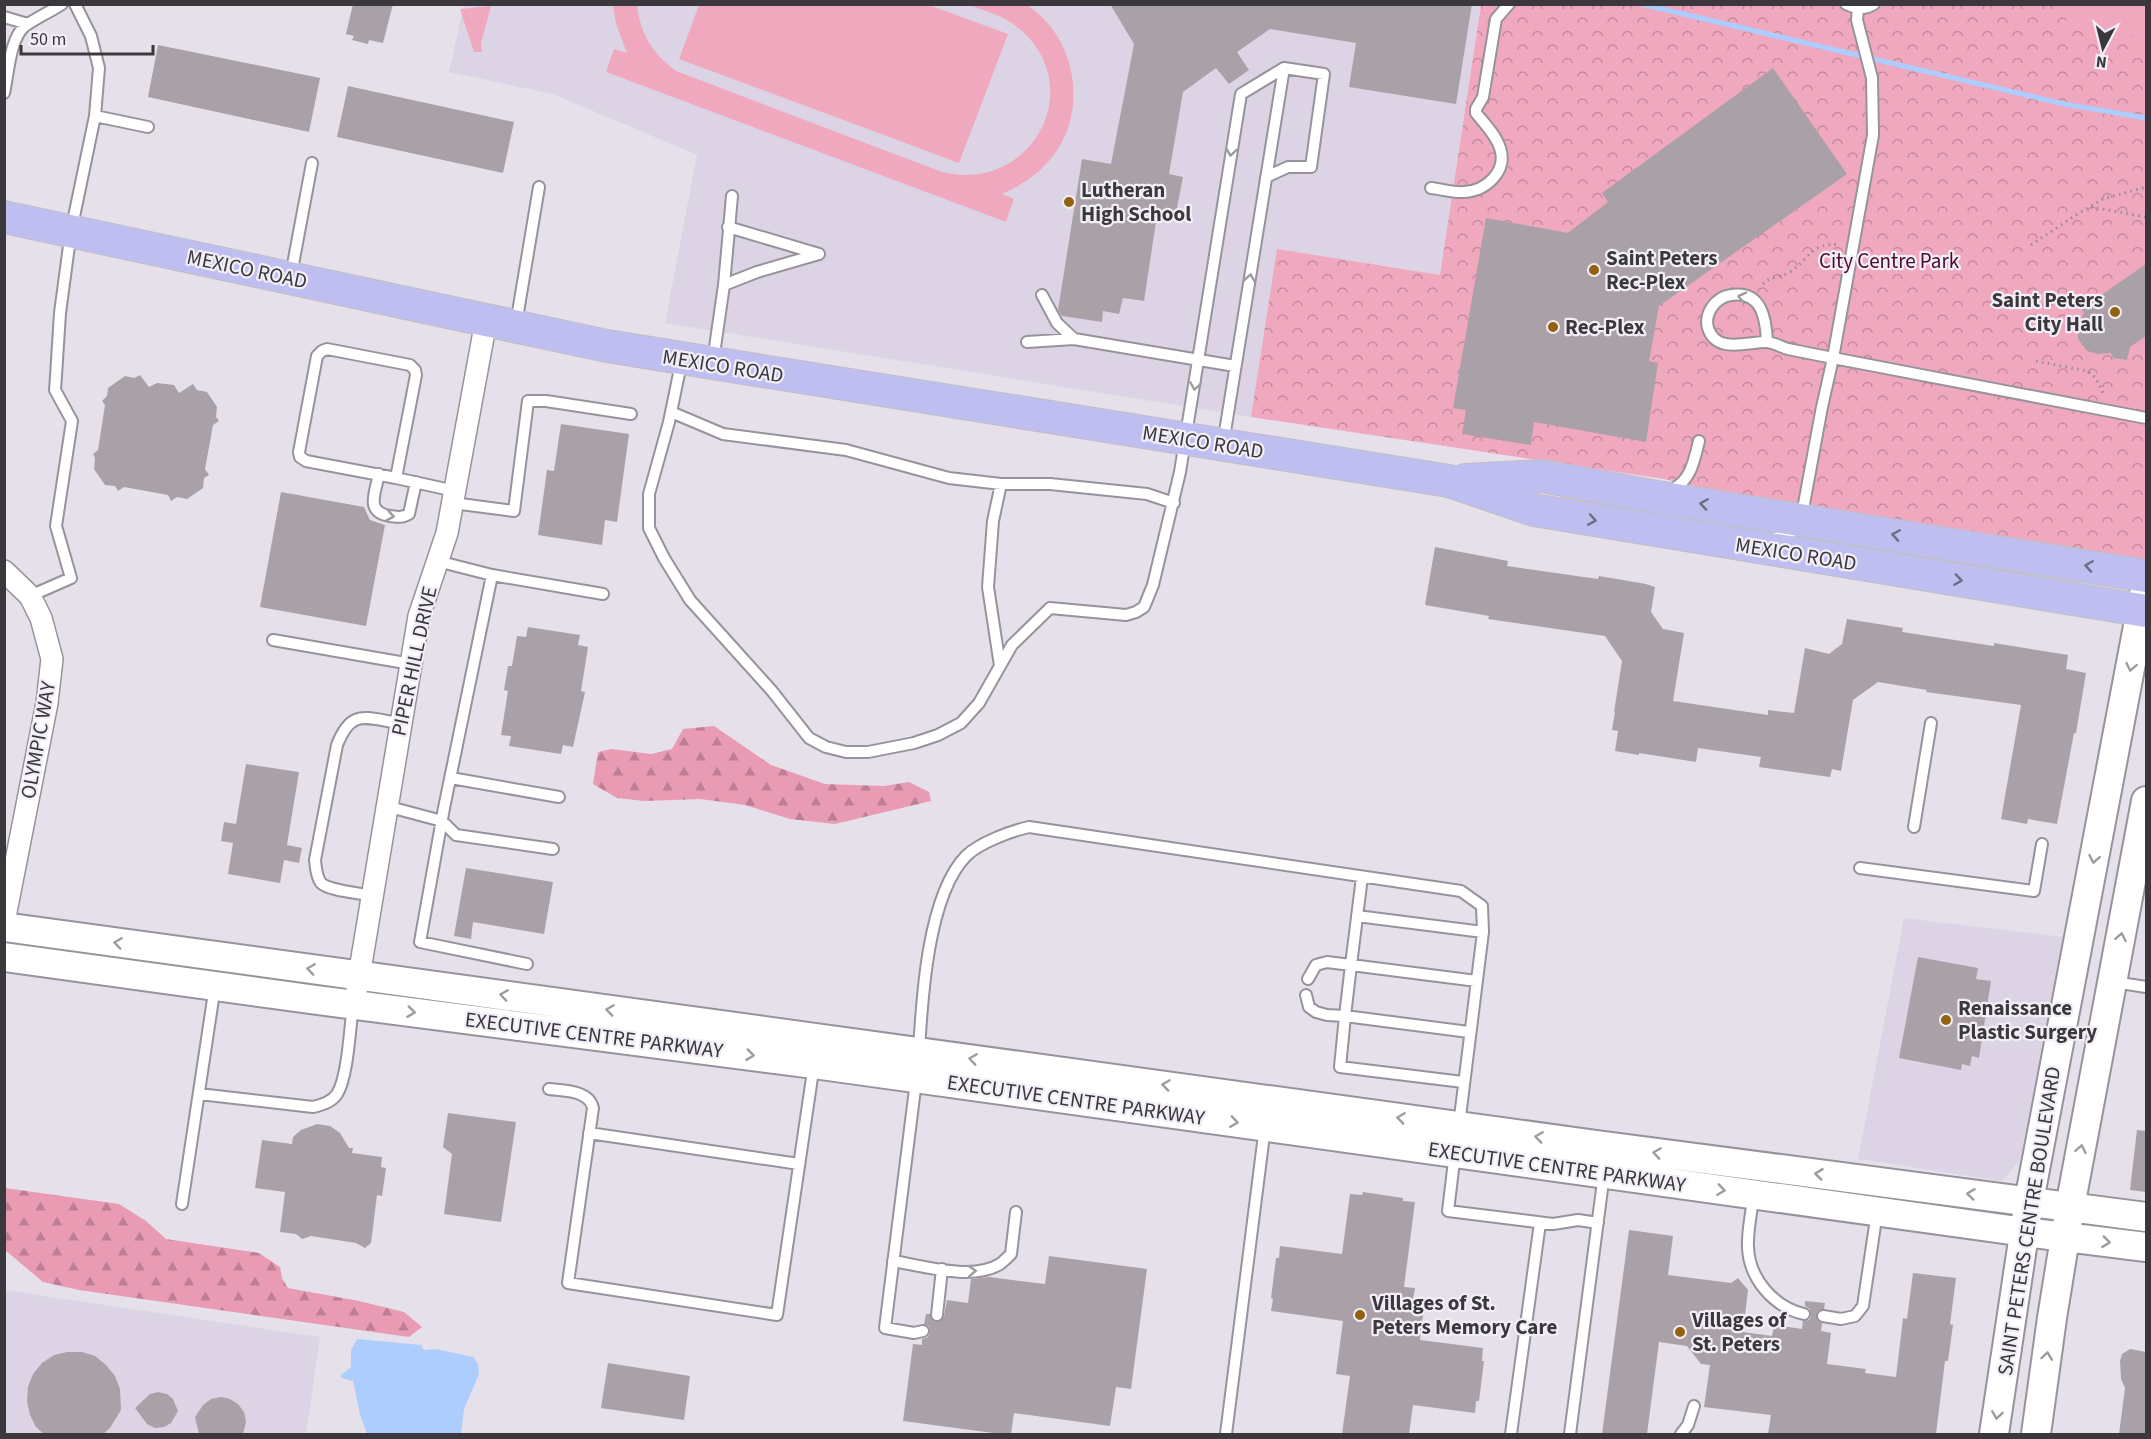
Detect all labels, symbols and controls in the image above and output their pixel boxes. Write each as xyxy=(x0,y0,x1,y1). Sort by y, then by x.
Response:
scale bar xyxy=(21,18,153,56)
north arrow xyxy=(2073,18,2133,78)
text: 50 m xyxy=(30,27,66,52)
text: N xyxy=(2095,50,2108,73)
one-way arrow xyxy=(1226,147,1238,157)
place label: Lutheran High School xyxy=(1081,175,1191,229)
marker: Lutheran High School xyxy=(1062,195,1076,209)
street label: MEXICO ROAD xyxy=(184,242,310,296)
place label: Saint Peters Rec-Plex xyxy=(1606,243,1718,297)
park label: City Centre Park xyxy=(1819,246,1960,276)
marker: Saint Peters Rec-Plex xyxy=(1587,263,1601,277)
one-way arrow xyxy=(1243,274,1255,283)
place label: Saint Peters City Hall xyxy=(1991,285,2103,339)
one-way arrow xyxy=(1737,291,1747,304)
marker: Saint Peters City Hall xyxy=(2108,305,2122,319)
place label: Rec-Plex xyxy=(1565,312,1645,342)
marker: Rec-Plex xyxy=(1546,320,1560,334)
street label: MEXICO ROAD xyxy=(660,342,786,390)
one-way arrow xyxy=(1189,381,1201,391)
street label: MEXICO ROAD xyxy=(1140,418,1266,466)
one-way arrow xyxy=(1699,499,1708,511)
one-way arrow xyxy=(385,509,395,521)
one-way arrow xyxy=(1587,513,1597,526)
street label: MEXICO ROAD xyxy=(1733,530,1859,578)
one-way arrow xyxy=(1892,530,1901,542)
one-way arrow xyxy=(2084,561,2093,573)
one-way arrow xyxy=(1953,573,1962,585)
street label: PIPER HILL DRIVE xyxy=(383,583,445,739)
one-way arrow xyxy=(2125,662,2138,672)
street label: OLYMPIC WAY xyxy=(13,678,63,801)
one-way arrow xyxy=(2089,854,2101,864)
one-way arrow xyxy=(2114,932,2127,942)
one-way arrow xyxy=(113,937,122,949)
one-way arrow xyxy=(306,964,316,976)
one-way arrow xyxy=(500,990,509,1002)
place label: Renaissance Plastic Surgery xyxy=(1958,993,2097,1047)
street label: EXECUTIVE CENTRE PARKWAY xyxy=(463,1004,726,1066)
one-way arrow xyxy=(605,1004,615,1016)
one-way arrow xyxy=(406,1005,415,1017)
marker: Renaissance Plastic Surgery xyxy=(1939,1013,1953,1027)
one-way arrow xyxy=(745,1049,755,1061)
one-way arrow xyxy=(968,1053,977,1066)
street label: SAINT PETERS CENTRE BOULEVARD xyxy=(1990,1064,2068,1378)
street label: EXECUTIVE CENTRE PARKWAY xyxy=(945,1067,1208,1133)
one-way arrow xyxy=(1161,1080,1170,1092)
one-way arrow xyxy=(1396,1112,1405,1124)
one-way arrow xyxy=(1230,1116,1239,1128)
one-way arrow xyxy=(1535,1131,1544,1143)
street label: EXECUTIVE CENTRE PARKWAY xyxy=(1426,1134,1689,1200)
one-way arrow xyxy=(2074,1144,2087,1154)
one-way arrow xyxy=(1653,1147,1662,1159)
one-way arrow xyxy=(1815,1168,1824,1181)
one-way arrow xyxy=(1717,1183,1726,1195)
one-way arrow xyxy=(1967,1188,1976,1200)
one-way arrow xyxy=(2101,1236,2110,1248)
one-way arrow xyxy=(968,1265,977,1278)
place label: Villages of St. Peters Memory Care xyxy=(1371,1288,1558,1342)
place label: Villages of St. Peters xyxy=(1691,1305,1787,1359)
marker: Villages of St. Peters Memory Care xyxy=(1353,1308,1367,1322)
marker: Villages of St. Peters xyxy=(1673,1325,1687,1339)
one-way arrow xyxy=(2040,1351,2052,1360)
one-way arrow xyxy=(1992,1410,2004,1419)

